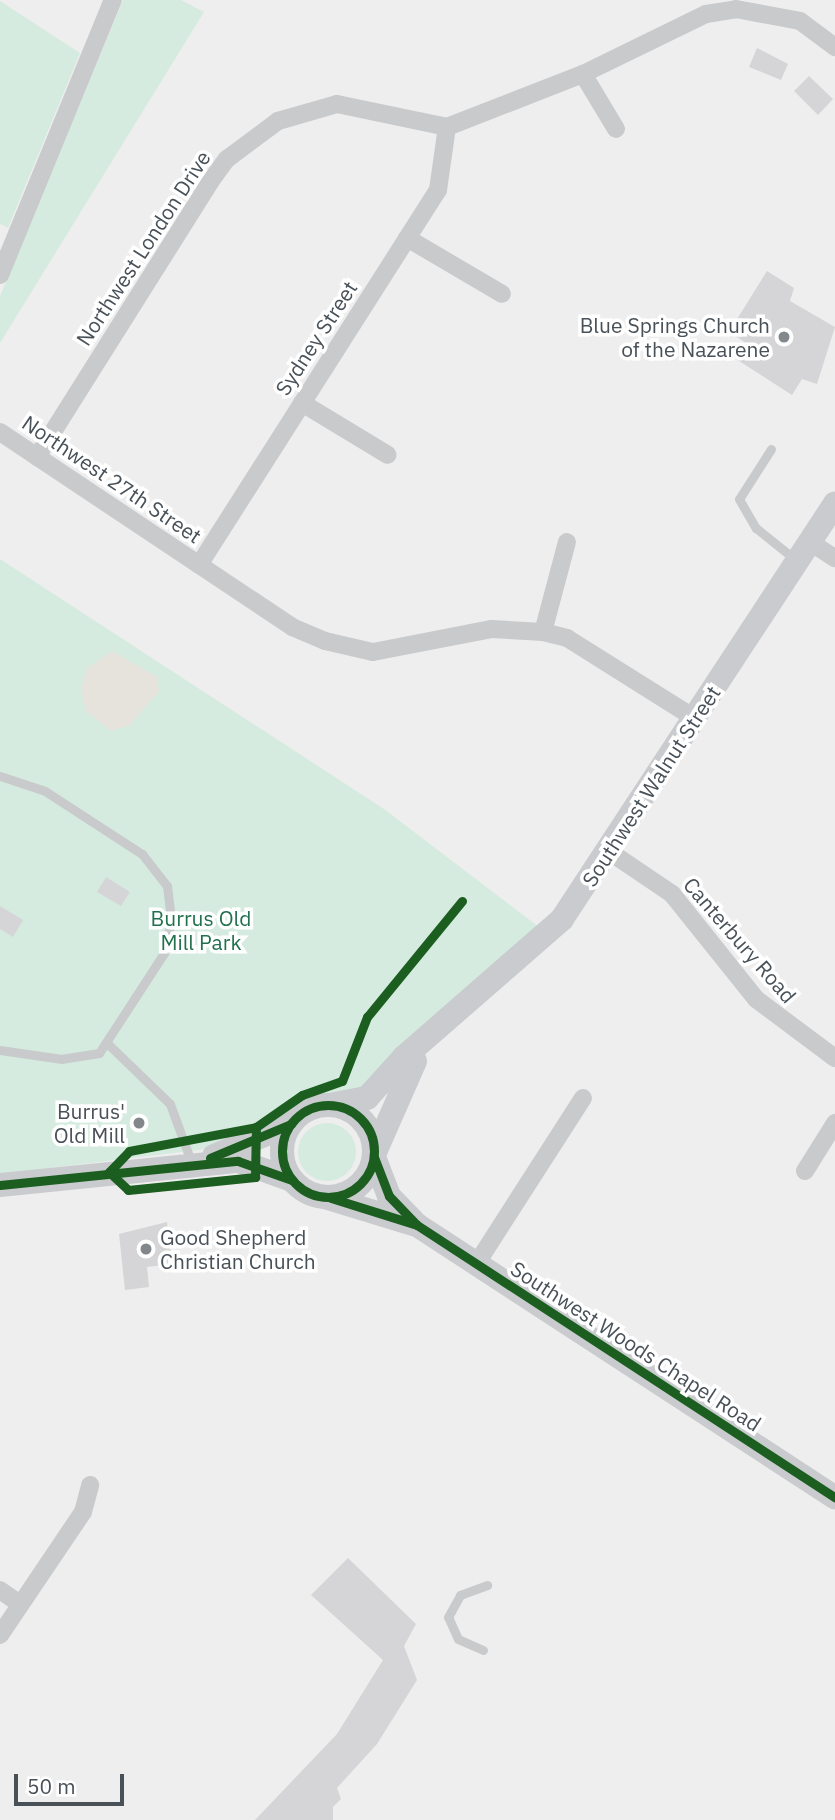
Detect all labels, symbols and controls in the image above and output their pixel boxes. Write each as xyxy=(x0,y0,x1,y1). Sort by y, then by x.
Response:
street label: Northwest London Drive xyxy=(71,146,215,350)
street label: Sydney Street xyxy=(270,276,362,400)
place label: Blue Springs Church of the Nazarene xyxy=(580,312,770,362)
marker: Blue Springs Church of the Nazarene xyxy=(776,329,792,345)
street label: Northwest 27th Street xyxy=(18,410,206,548)
street label: Southwest Walnut Street xyxy=(577,681,725,891)
street label: Canterbury Road xyxy=(679,872,801,1008)
park label: Burrus Old Mill Park xyxy=(151,905,251,955)
place label: Burrus' Old Mill xyxy=(54,1098,125,1148)
marker: Burrus' Old Mill xyxy=(131,1115,147,1131)
place label: Good Shepherd Christian Church xyxy=(160,1224,316,1274)
marker: Good Shepherd Christian Church xyxy=(138,1241,154,1257)
street label: Southwest Woods Chapel Road xyxy=(506,1256,766,1436)
scale bar xyxy=(18,1760,128,1804)
text: 50 m xyxy=(27,1772,76,1800)

